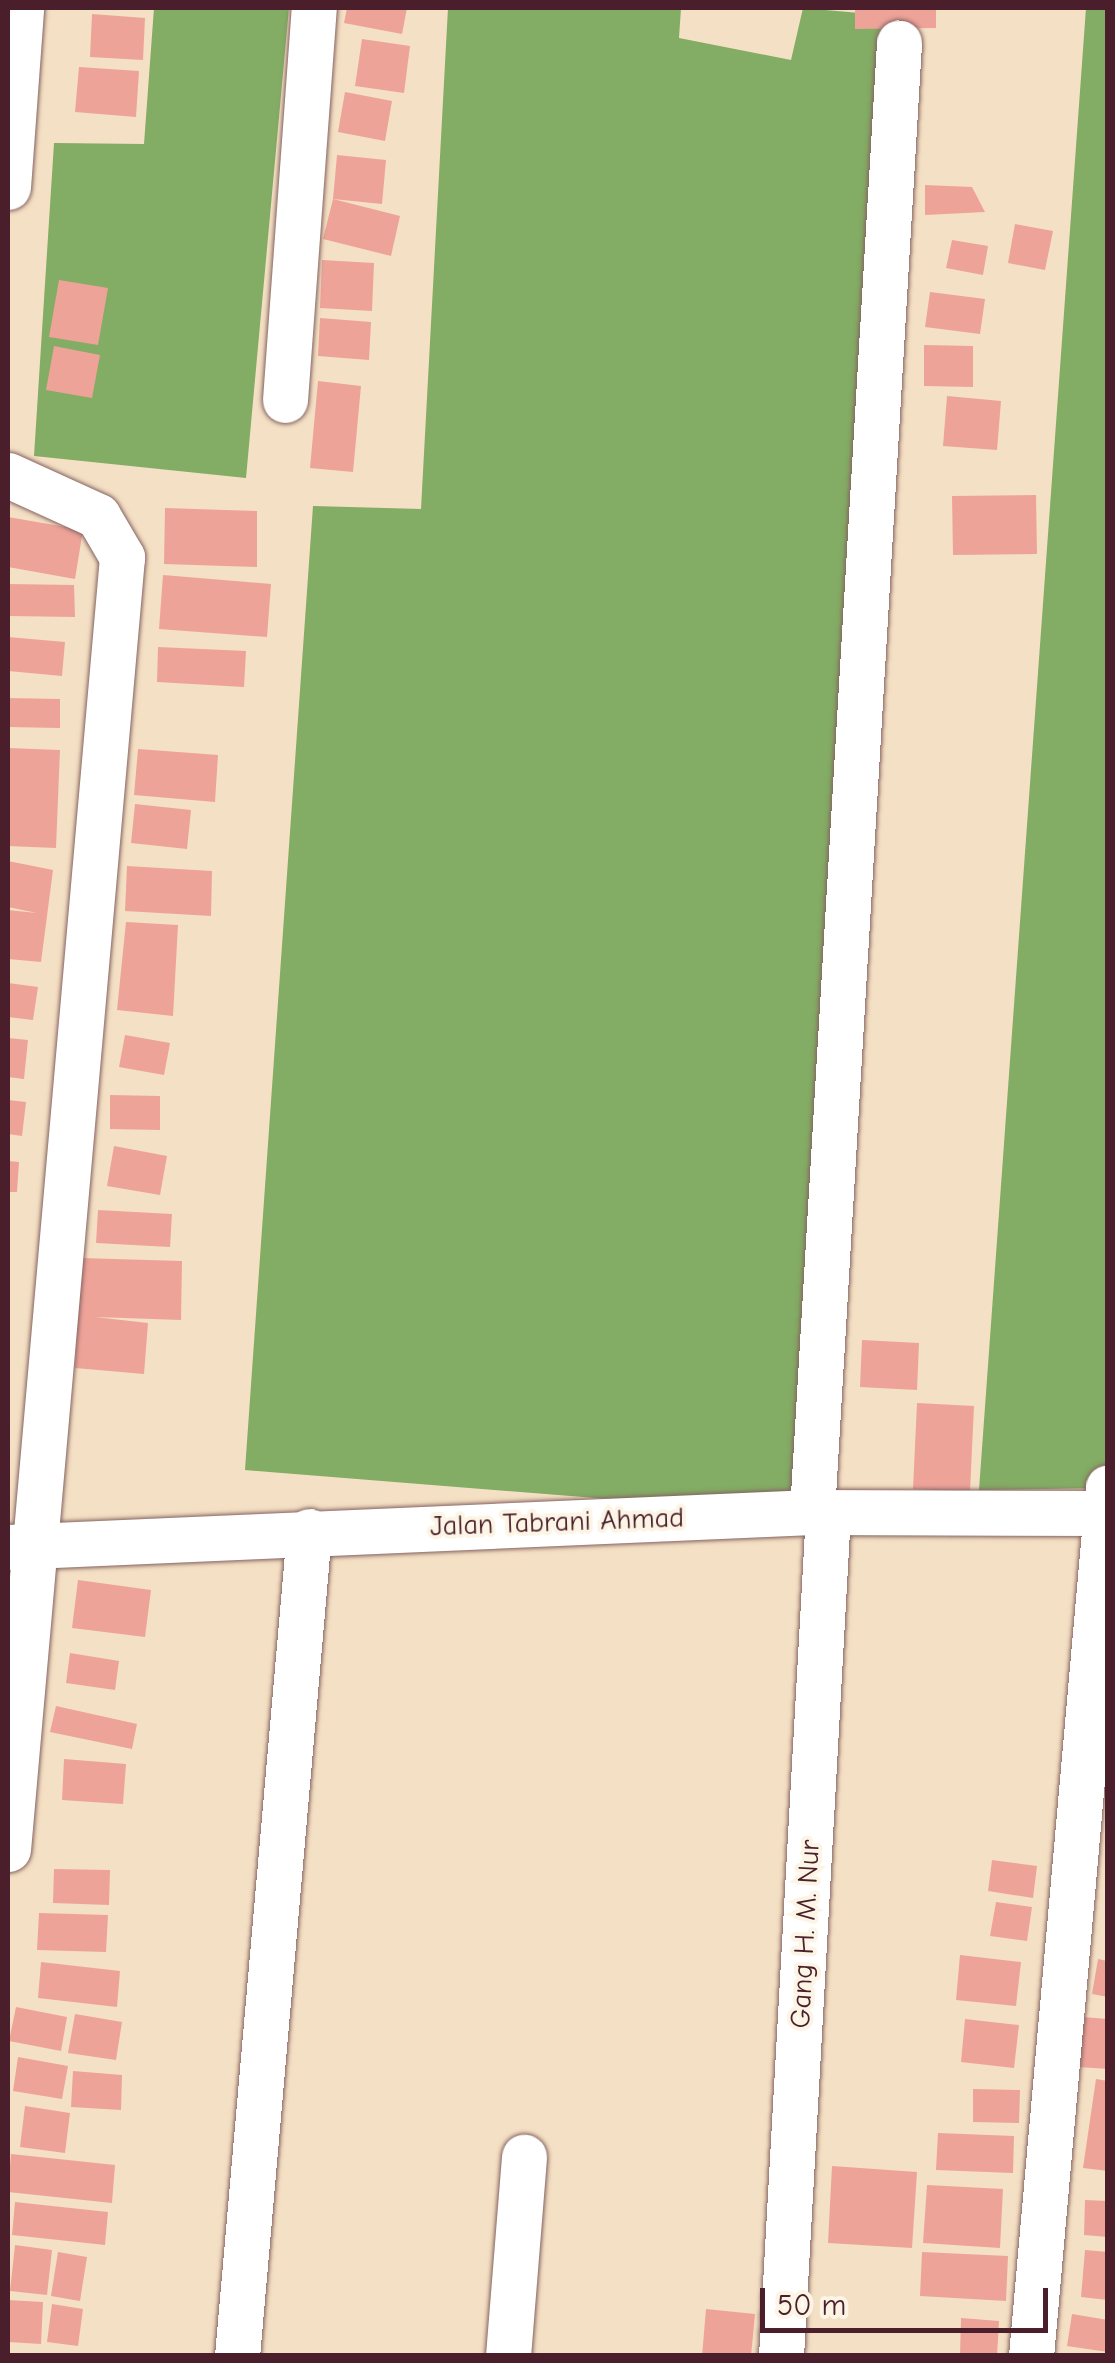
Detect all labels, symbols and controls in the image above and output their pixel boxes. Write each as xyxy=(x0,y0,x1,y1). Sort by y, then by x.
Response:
street label: Jalan Tabrani Ahmad xyxy=(429,1501,685,1543)
street label: Gang H. M. Nur xyxy=(783,1839,827,2029)
scale bar xyxy=(765,2268,1052,2330)
text: 50 m xyxy=(777,2288,846,2323)

